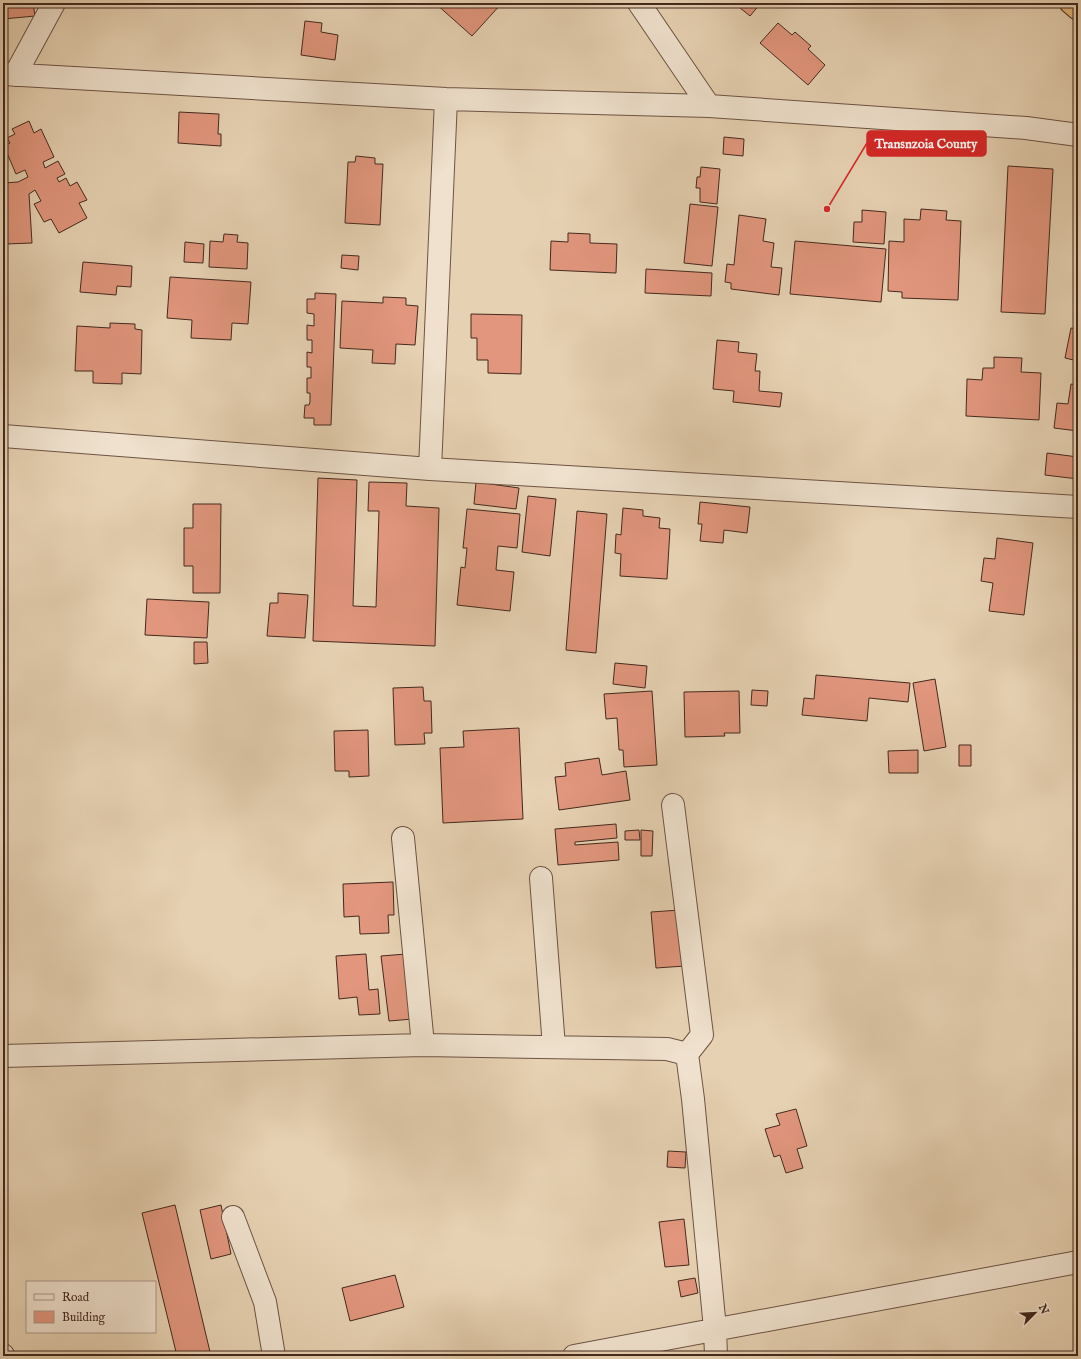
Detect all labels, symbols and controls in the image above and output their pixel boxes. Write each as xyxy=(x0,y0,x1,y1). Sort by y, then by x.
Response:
callout: Transnzoia County xyxy=(867,131,986,156)
text: Transnzoia County xyxy=(874,136,978,153)
legend xyxy=(26,1281,156,1333)
text: Road xyxy=(62,1290,90,1305)
north arrow xyxy=(1015,1293,1055,1333)
text: N xyxy=(1034,1301,1052,1317)
text: Building xyxy=(62,1310,106,1325)

